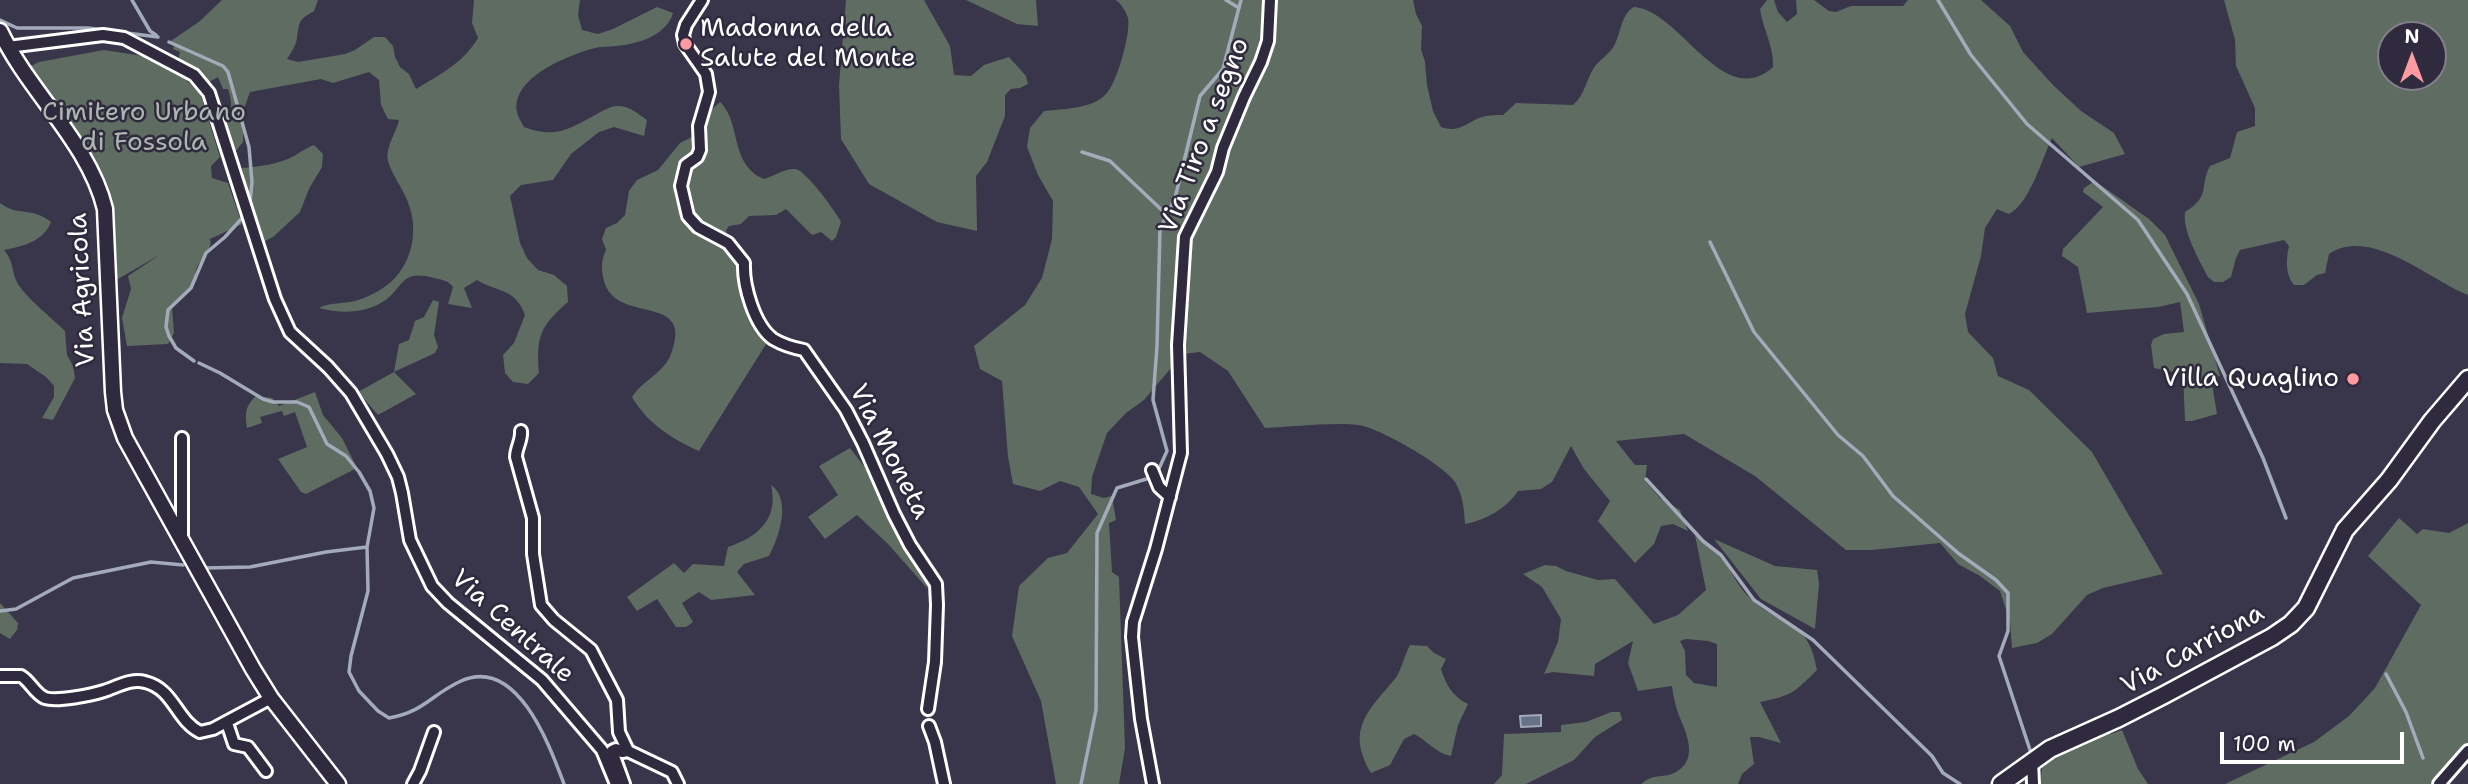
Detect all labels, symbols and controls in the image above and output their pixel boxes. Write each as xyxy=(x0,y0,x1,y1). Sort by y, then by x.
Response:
place label: Madonna della Salute del Monte xyxy=(700,13,916,74)
north arrow xyxy=(2377,21,2447,91)
text: N xyxy=(2404,24,2420,49)
street label: Via Tiro a segno xyxy=(1153,34,1257,238)
marker: Madonna della Salute del Monte xyxy=(678,36,694,52)
park label: Cimitero Urbano di Fossola xyxy=(42,97,246,158)
street label: Via Agricola xyxy=(63,212,103,368)
place label: Villa Quaglino xyxy=(2162,363,2339,395)
marker: Villa Quaglino xyxy=(2345,371,2361,387)
street label: Via Moneta xyxy=(842,379,936,525)
street label: Via Centrale xyxy=(444,563,580,691)
street label: Via Carriona xyxy=(2116,598,2270,702)
scale bar xyxy=(2223,718,2407,762)
text: 100 m xyxy=(2233,730,2296,758)

